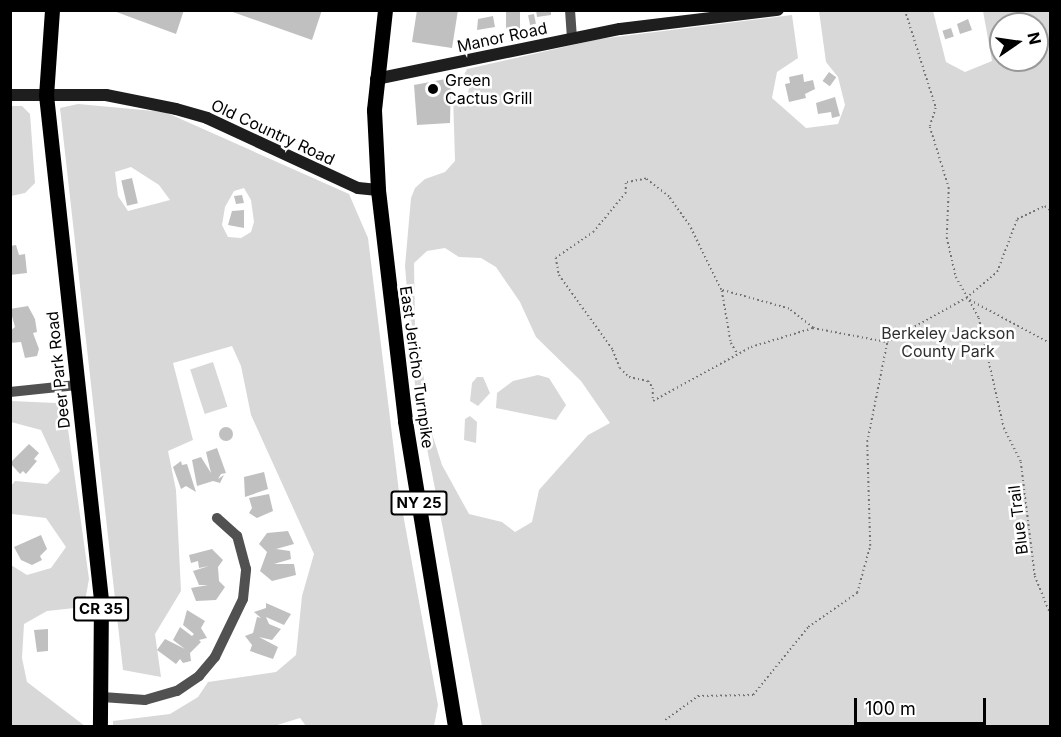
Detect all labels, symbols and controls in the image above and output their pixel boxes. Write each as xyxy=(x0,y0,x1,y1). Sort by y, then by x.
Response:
north arrow xyxy=(989,12,1049,72)
street label: Manor Road xyxy=(455,18,549,56)
text: N xyxy=(1023,30,1046,47)
place label: Green Cactus Grill xyxy=(445,70,532,108)
marker: Green Cactus Grill xyxy=(426,82,440,96)
street label: Old Country Road xyxy=(208,95,338,169)
street label: East Jericho Turnpike xyxy=(396,285,438,449)
street label: Deer Park Road xyxy=(42,310,74,430)
park label: Berkeley Jackson County Park xyxy=(881,323,1015,361)
street label: Blue Trail xyxy=(1004,484,1032,556)
road number: NY 25 xyxy=(390,491,448,515)
road number: CR 35 xyxy=(72,597,130,621)
scale bar xyxy=(857,686,989,724)
text: 100 m xyxy=(865,698,916,719)

